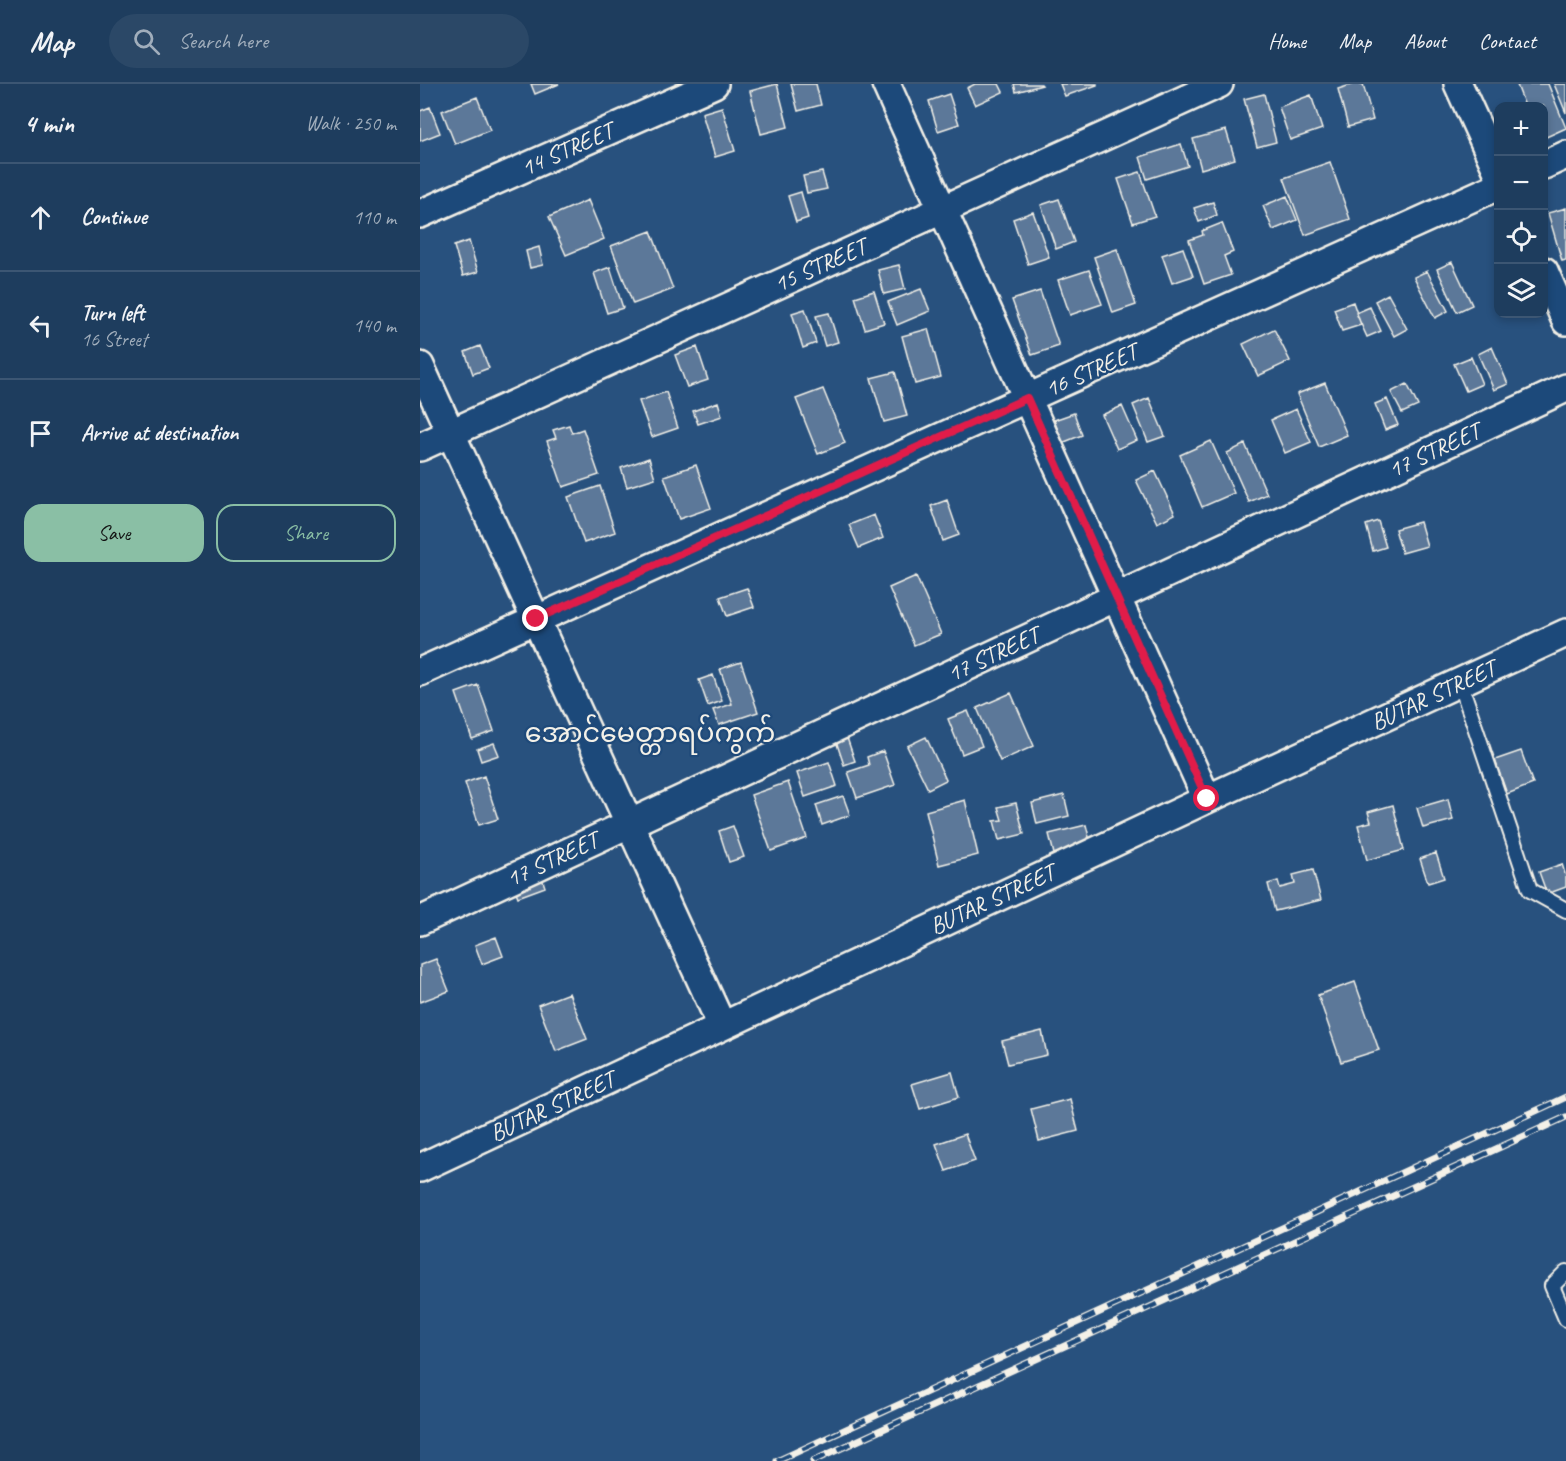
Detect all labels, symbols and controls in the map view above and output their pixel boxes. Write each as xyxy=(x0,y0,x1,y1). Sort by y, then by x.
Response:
search box xyxy=(109,14,529,68)
text: Map xyxy=(30,24,73,59)
icon: search xyxy=(130,25,163,58)
text: Search here xyxy=(178,27,268,55)
text: Home xyxy=(1268,28,1306,54)
text: Map xyxy=(1339,28,1371,54)
text: About xyxy=(1404,28,1446,54)
text: Contact xyxy=(1479,28,1536,54)
map controls xyxy=(1494,102,1548,318)
button: + xyxy=(1494,102,1548,156)
text: 4 min xyxy=(24,107,74,140)
text: Walk · 250 m xyxy=(306,111,396,136)
street label: 14 STREET xyxy=(516,113,622,183)
button: − xyxy=(1494,156,1548,210)
icon: ahead xyxy=(24,201,57,234)
text: Continue xyxy=(81,203,147,231)
text: 110 m xyxy=(353,205,396,230)
button: locate xyxy=(1494,210,1548,264)
street label: 15 STREET xyxy=(769,229,875,299)
button: layers xyxy=(1494,264,1548,318)
text: Turn left xyxy=(81,299,145,327)
icon: left xyxy=(24,309,57,342)
text: 140 m xyxy=(353,313,396,338)
text: 16 Street xyxy=(81,327,147,352)
street label: 16 STREET xyxy=(1040,334,1146,404)
street label: 17 STREET xyxy=(1383,414,1489,484)
icon: arrive xyxy=(24,417,57,450)
text: Arrive at destination xyxy=(81,419,238,447)
button: Save xyxy=(24,504,204,562)
button: Share xyxy=(216,504,396,562)
route end xyxy=(522,605,548,631)
street label: 17 STREET xyxy=(942,618,1048,688)
street label: BUTAR STREET xyxy=(1366,651,1505,737)
district label: အောင်မေတ္တာရပ်ကွက် xyxy=(525,714,775,755)
route start xyxy=(1193,785,1219,811)
street label: 17 STREET xyxy=(501,823,607,893)
street label: BUTAR STREET xyxy=(925,855,1064,941)
street label: BUTAR STREET xyxy=(485,1062,624,1148)

